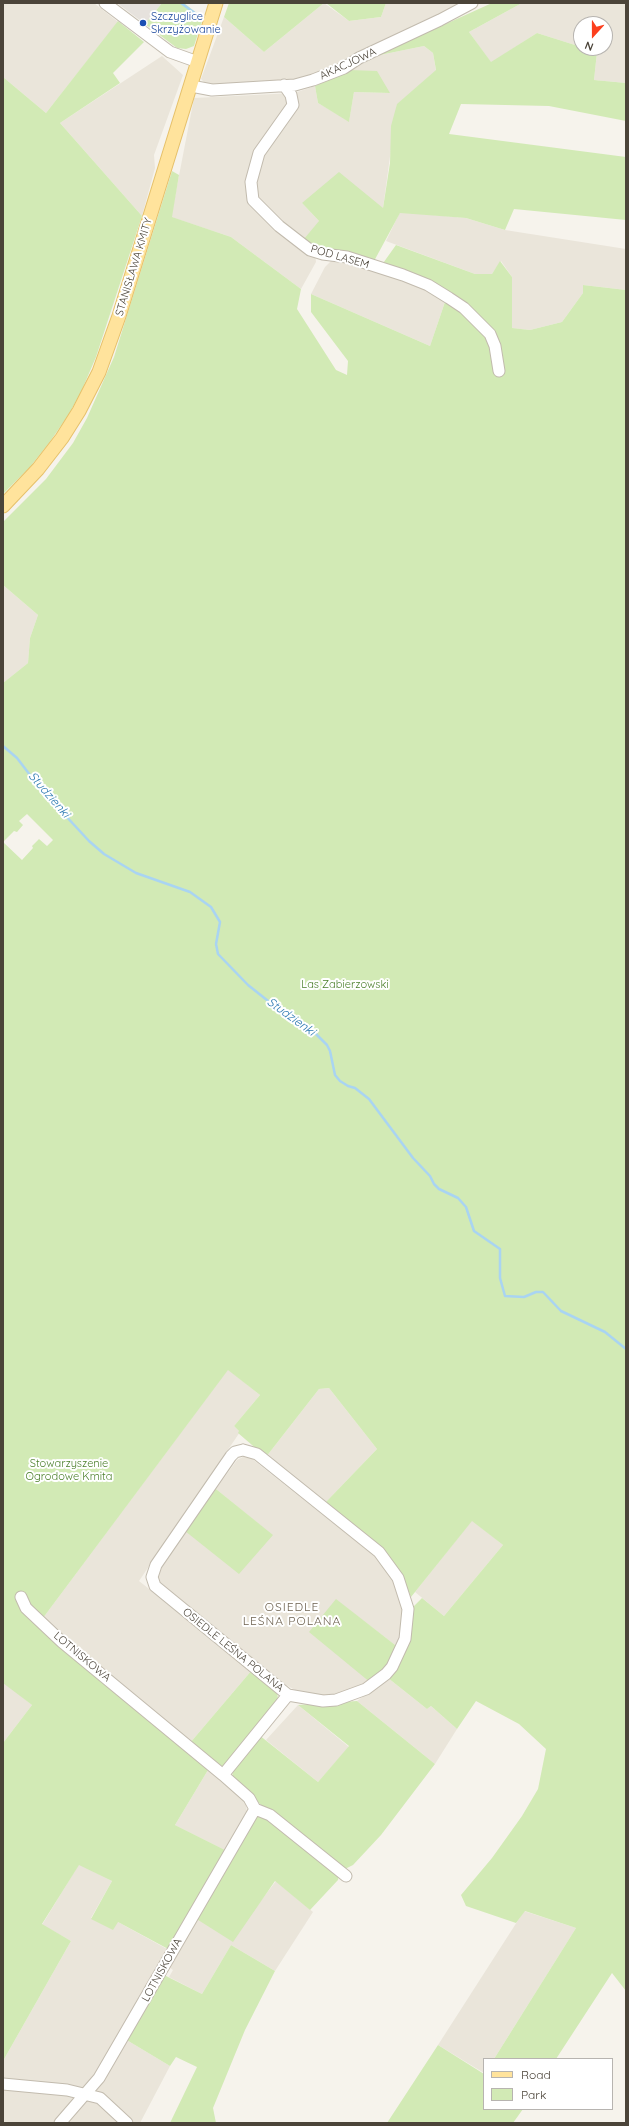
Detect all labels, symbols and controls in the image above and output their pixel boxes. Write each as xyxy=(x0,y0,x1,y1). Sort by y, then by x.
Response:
place label: Szczyglice Skrzyżowanie xyxy=(151,10,221,36)
north arrow xyxy=(573,16,613,56)
marker: Szczyglice Skrzyżowanie xyxy=(138,18,148,28)
text: N xyxy=(583,38,595,54)
street label: AKACJOWA xyxy=(318,45,378,83)
street label: STANISŁAWA KMITY xyxy=(113,216,155,318)
street label: POD LASEM xyxy=(309,242,371,272)
water label: Studzienki xyxy=(25,769,73,821)
park label: Las Zabierzowski xyxy=(301,978,389,992)
water label: Studzienki xyxy=(264,995,318,1039)
park label: Stowarzyszenie Ogrodowe Kmita xyxy=(26,1457,112,1483)
district label: OSIEDLE LEŚNA POLANA xyxy=(243,1600,341,1628)
street label: OSIEDLE LEŚNA POLANA xyxy=(180,1605,286,1695)
street label: LOTNISKOWA xyxy=(51,1629,113,1685)
street label: LOTNISKOWA xyxy=(139,1936,185,2004)
legend xyxy=(483,2058,613,2110)
text: Road xyxy=(521,2067,551,2082)
text: Park xyxy=(521,2087,546,2102)

